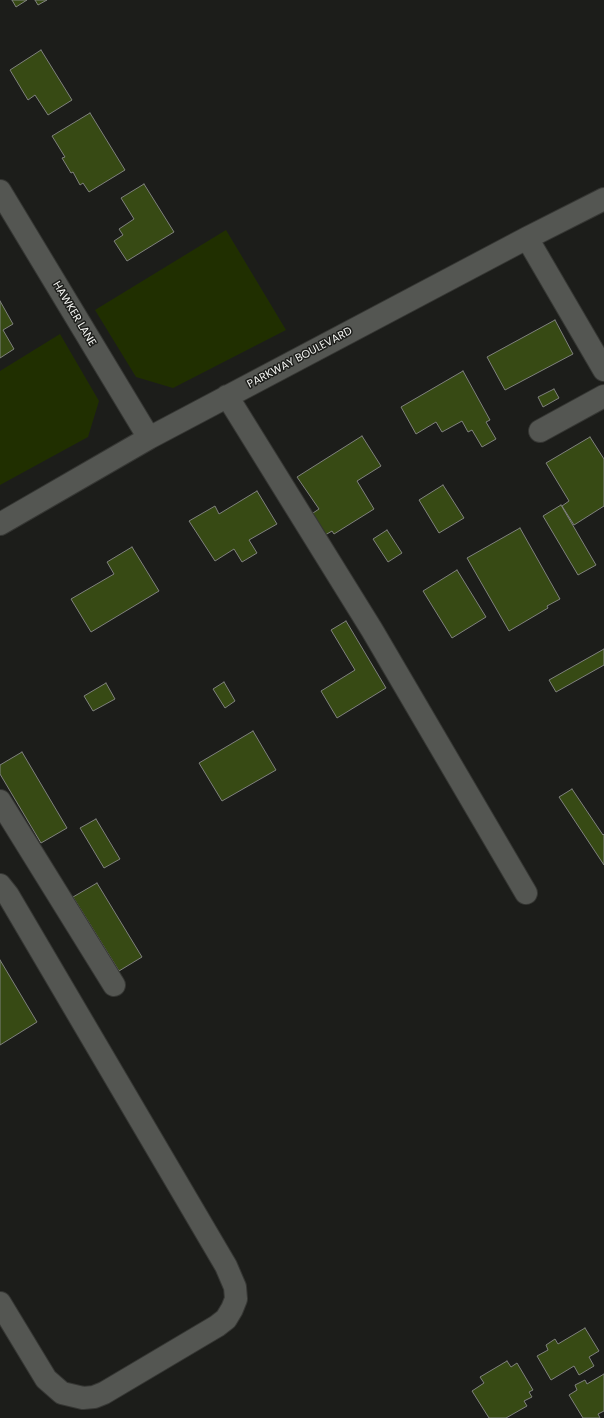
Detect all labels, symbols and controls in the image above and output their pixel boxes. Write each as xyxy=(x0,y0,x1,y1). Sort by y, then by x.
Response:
street label: HAWKER LANE xyxy=(50,279,98,349)
street label: PARKWAY BOULEVARD xyxy=(245,325,355,391)

